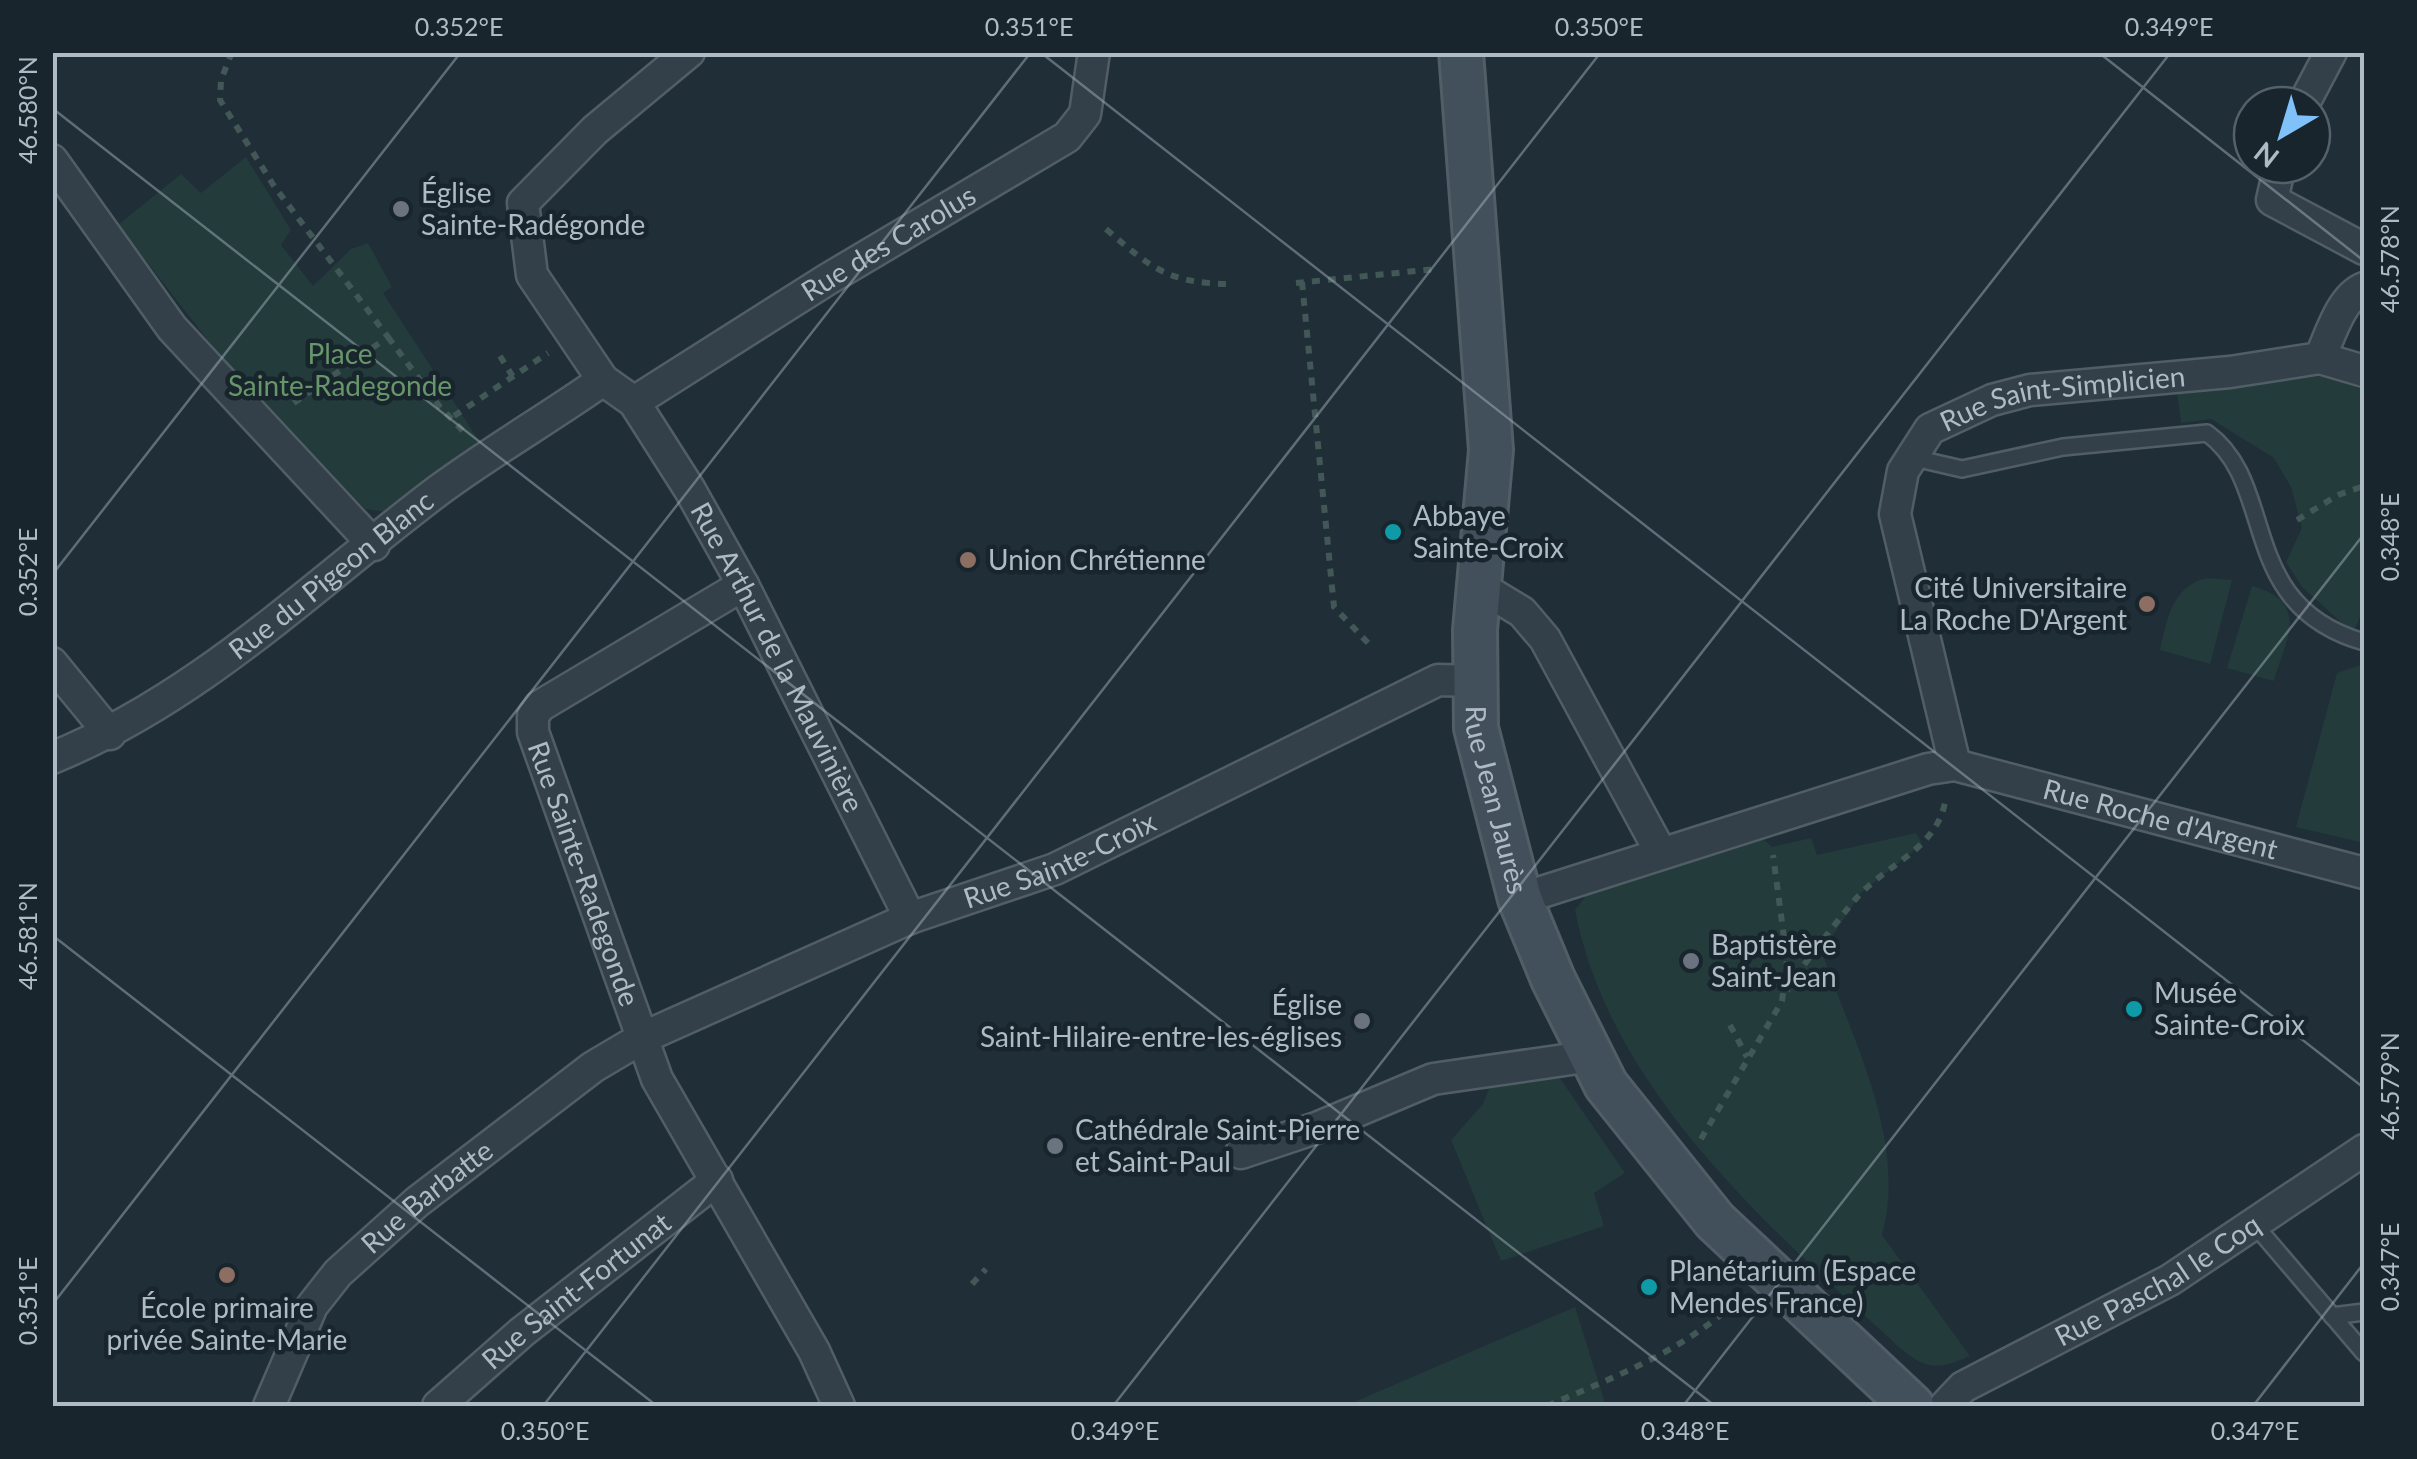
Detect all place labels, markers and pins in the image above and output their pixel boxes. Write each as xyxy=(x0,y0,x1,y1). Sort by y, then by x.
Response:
place label: Église Sainte-Radégonde xyxy=(421,175,645,241)
marker: Église Sainte-Radégonde xyxy=(390,198,412,220)
place label: Abbaye Sainte-Croix xyxy=(1413,498,1564,564)
marker: Abbaye Sainte-Croix xyxy=(1382,521,1404,543)
place label: Union Chrétienne xyxy=(988,542,1206,576)
marker: Union Chrétienne xyxy=(957,549,979,571)
place label: Cité Universitaire La Roche D'Argent xyxy=(1899,570,2127,636)
marker: Cité Universitaire La Roche D'Argent xyxy=(2136,593,2158,615)
place label: Baptistère Saint-Jean xyxy=(1711,927,1837,993)
marker: Baptistère Saint-Jean xyxy=(1680,950,1702,972)
place label: Musée Sainte-Croix xyxy=(2154,975,2305,1041)
place label: Église Saint-Hilaire-entre-les-églises xyxy=(980,987,1342,1053)
marker: Musée Sainte-Croix xyxy=(2123,998,2145,1020)
marker: Église Saint-Hilaire-entre-les-églises xyxy=(1351,1010,1373,1032)
place label: Cathédrale Saint-Pierre et Saint-Paul xyxy=(1075,1112,1360,1178)
marker: Cathédrale Saint-Pierre et Saint-Paul xyxy=(1044,1135,1066,1157)
place label: Planétarium (Espace Mendes France) xyxy=(1669,1253,1916,1319)
marker: École primaire privée Sainte-Marie xyxy=(216,1264,238,1286)
marker: Planétarium (Espace Mendes France) xyxy=(1638,1276,1660,1298)
place label: École primaire privée Sainte-Marie xyxy=(107,1290,347,1356)

